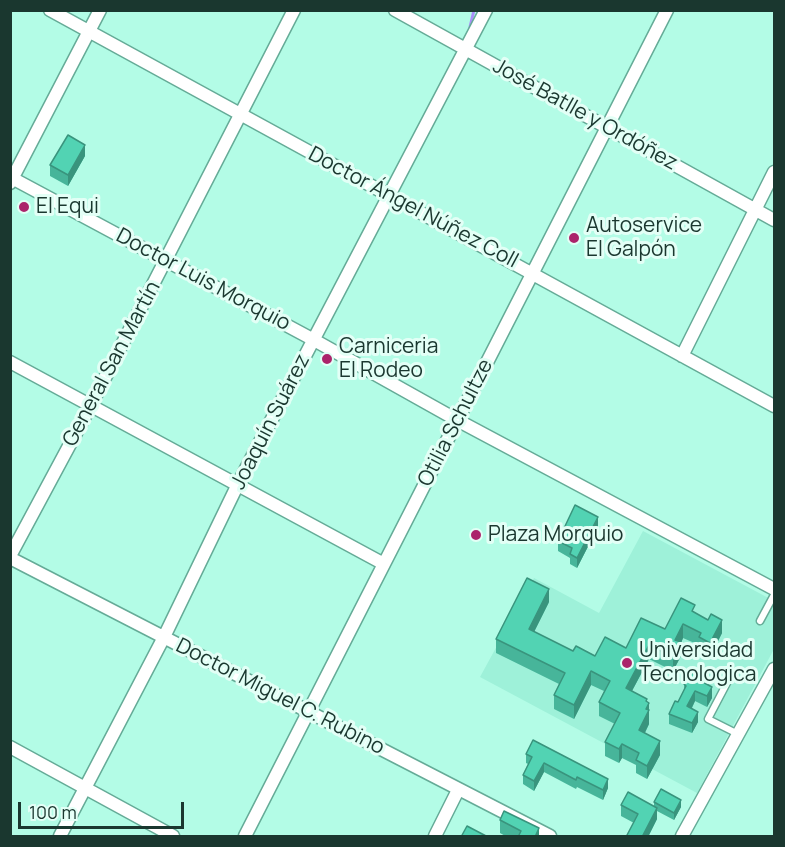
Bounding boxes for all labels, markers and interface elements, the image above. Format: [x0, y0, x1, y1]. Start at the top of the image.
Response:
street label: José Batlle y Ordóñez [488, 54, 682, 176]
street label: Doctor Ángel Núñez Coll [304, 142, 522, 274]
place label: El Equi [36, 194, 99, 220]
marker: El Equi [17, 200, 31, 214]
place label: Autoservice El Galpón [586, 213, 702, 263]
street label: Doctor Luis Morquio [112, 223, 294, 337]
marker: Autoservice El Galpón [567, 231, 581, 245]
street label: General San Martín [58, 277, 166, 451]
place label: Carniceria El Rodeo [339, 334, 438, 384]
street label: Joaquín Suárez [226, 350, 316, 494]
marker: Carniceria El Rodeo [320, 352, 334, 366]
street label: Otilia Schultze [413, 355, 499, 491]
place label: Plaza Morquio [488, 522, 623, 548]
marker: Plaza Morquio [469, 528, 483, 542]
street label: Doctor Miguel C. Rubino [172, 633, 388, 761]
place label: Universidad Tecnologica [639, 638, 756, 688]
marker: Universidad Tecnologica [620, 656, 634, 670]
scale bar [21, 790, 188, 828]
text: 100 m [29, 800, 77, 824]

